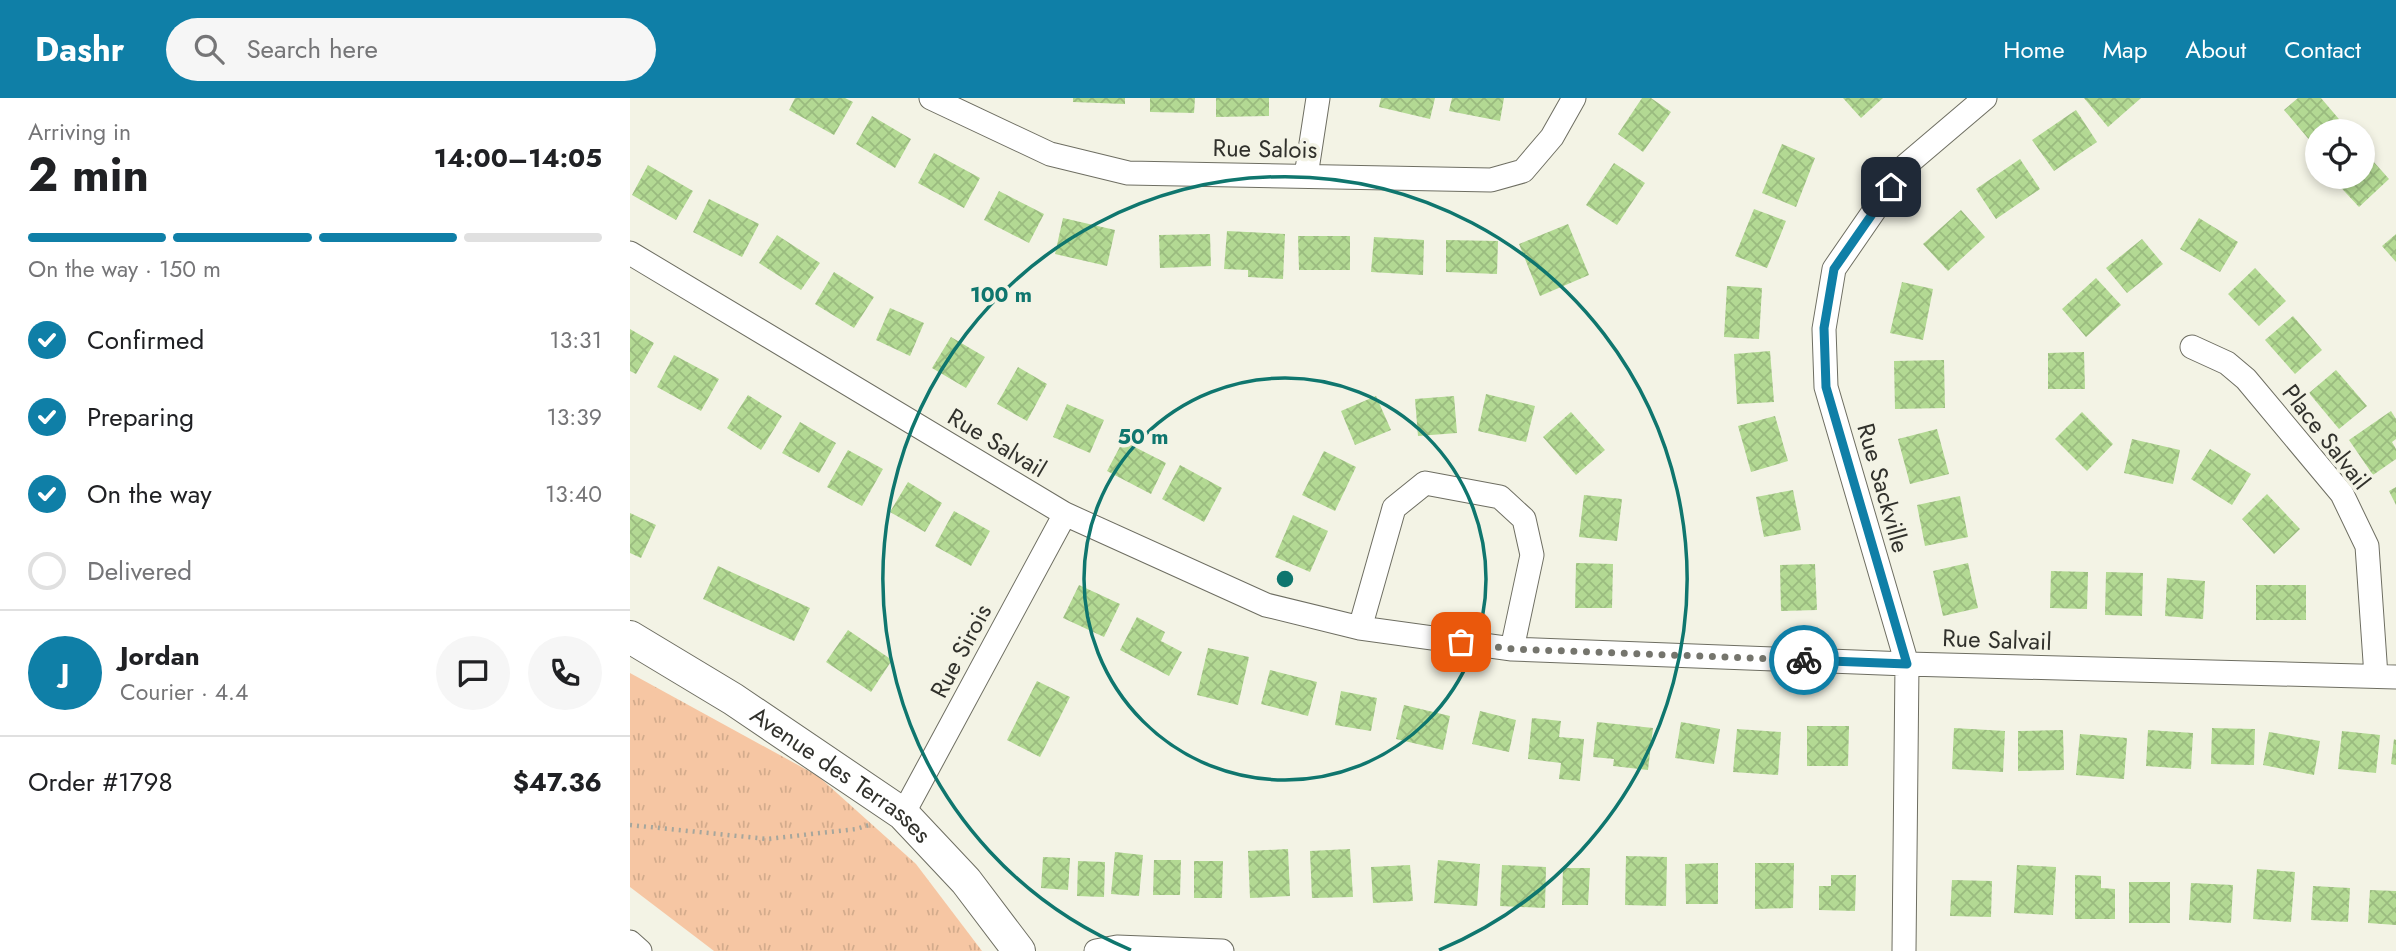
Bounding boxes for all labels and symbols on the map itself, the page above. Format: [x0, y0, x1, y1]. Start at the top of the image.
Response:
street label: Rue Salois [1212, 130, 1318, 167]
pin [1861, 157, 1921, 217]
text: 100 m [970, 280, 1032, 310]
street label: Place Salvail [2274, 377, 2379, 497]
street label: Rue Salvail [941, 399, 1053, 486]
street label: Rue Sackville [1848, 419, 1919, 557]
text: 50 m [1118, 422, 1168, 452]
centre of rings [1273, 567, 1297, 591]
street label: Rue Sirois [921, 598, 1000, 704]
pin [1431, 612, 1491, 672]
street label: Rue Salvail [1942, 620, 2052, 659]
courier [1769, 625, 1839, 695]
street label: Avenue des Terrasses [743, 698, 940, 851]

